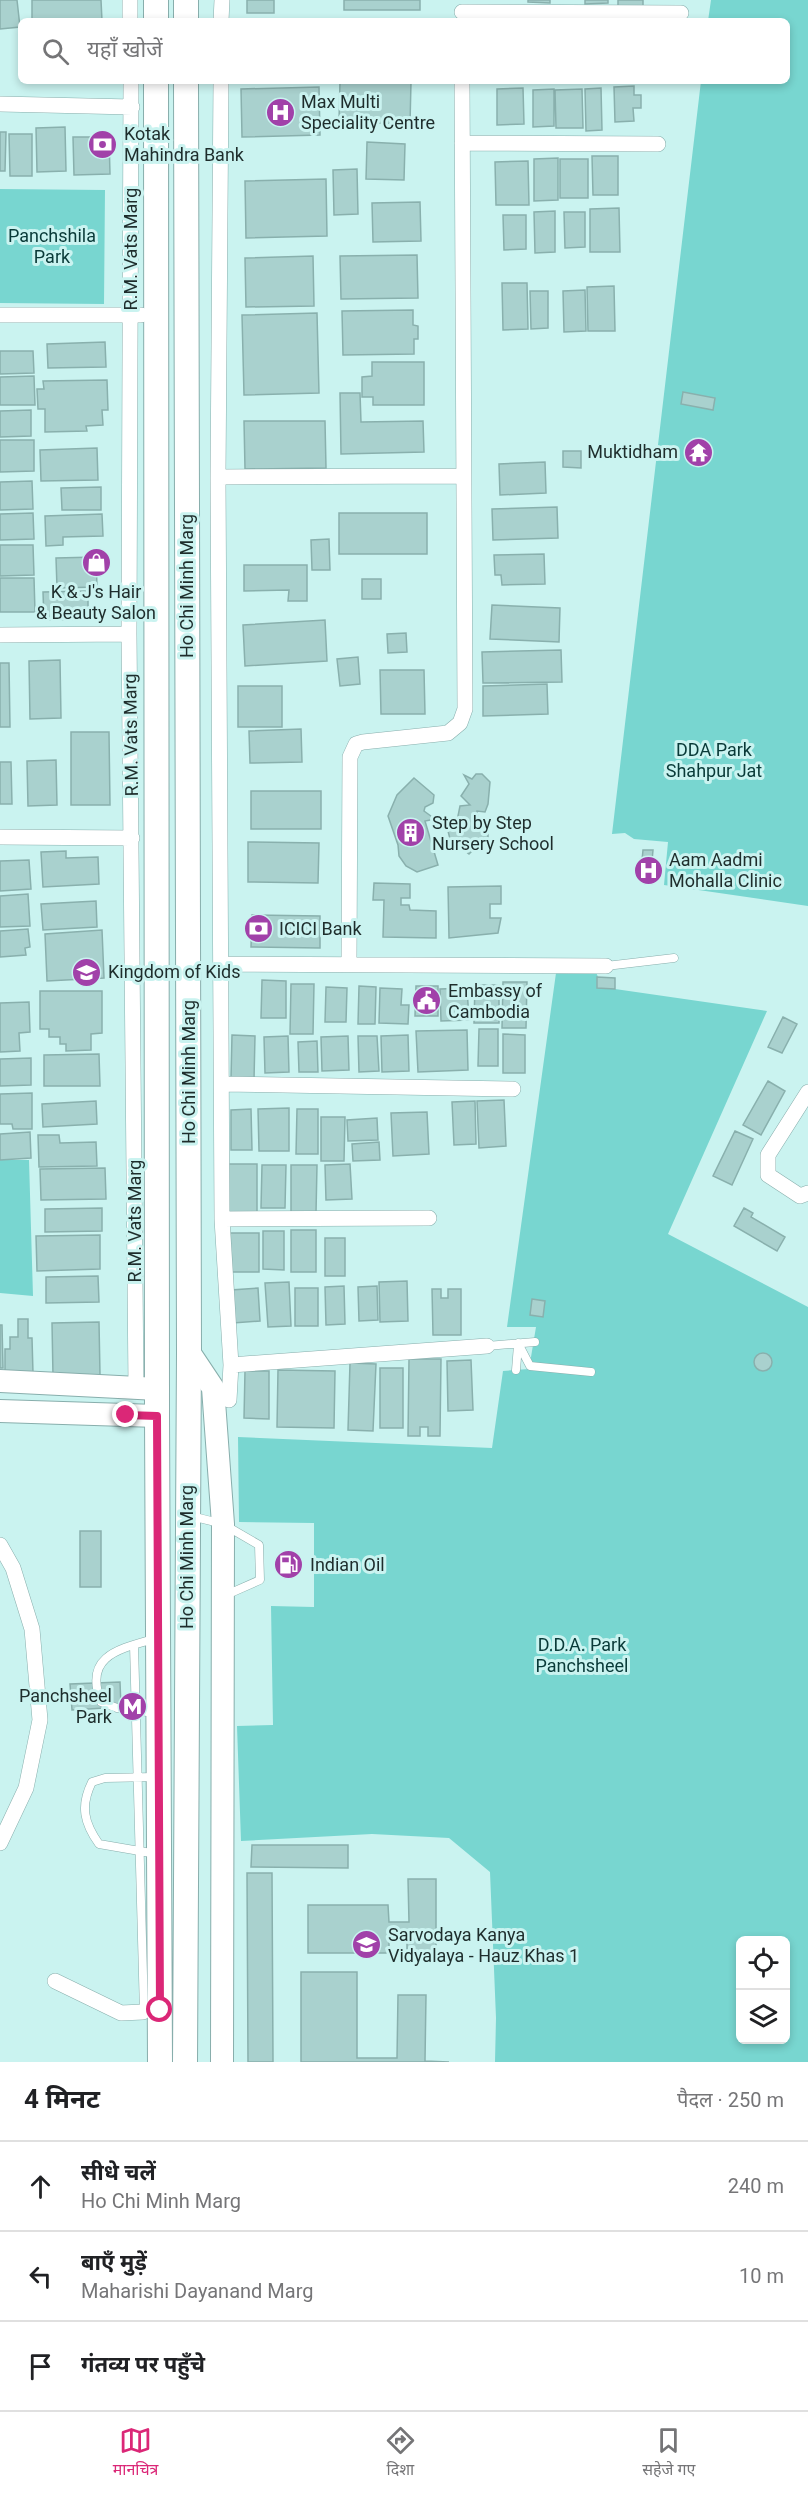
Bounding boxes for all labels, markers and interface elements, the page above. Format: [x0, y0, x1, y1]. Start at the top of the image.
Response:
search box [18, 18, 790, 84]
icon: search [39, 35, 72, 68]
text: यहाँ खोजें [87, 37, 163, 62]
place label: Max Multi Speciality Centre [301, 91, 435, 133]
hospital icon: Max Multi Speciality Centre [264, 96, 296, 128]
place label: Kotak Mahindra Bank [124, 123, 245, 165]
bank icon: Kotak Mahindra Bank [87, 128, 119, 160]
street label: R.M. Vats Marg [120, 188, 141, 310]
park label: Panchshila Park [8, 225, 96, 267]
temple icon: Muktidham [683, 436, 715, 468]
place label: Muktidham [587, 441, 678, 462]
street label: Ho Chi Minh Marg [176, 514, 197, 658]
shop icon: K & J's Hair & Beauty Salon [80, 547, 112, 579]
place label: K & J's Hair & Beauty Salon [36, 581, 156, 623]
street label: R.M. Vats Marg [119, 673, 142, 797]
park label: DDA Park Shahpur Jat [666, 739, 762, 781]
place label: Step by Step Nursery School [432, 812, 554, 854]
building icon: Step by Step Nursery School [395, 817, 427, 849]
place label: Aam Aadmi Mohalla Clinic [669, 849, 782, 891]
hospital icon: Aam Aadmi Mohalla Clinic [632, 854, 664, 886]
bank icon: ICICI Bank [242, 913, 274, 945]
place label: ICICI Bank [279, 918, 363, 939]
school or university icon: Kingdom of Kids [71, 956, 103, 988]
place label: Kingdom of Kids [108, 961, 241, 982]
place label: Embassy of Cambodia [448, 980, 543, 1022]
public building icon: Embassy of Cambodia [411, 985, 443, 1017]
street label: Ho Chi Minh Marg [178, 1000, 199, 1144]
street label: R.M. Vats Marg [124, 1160, 145, 1282]
route end [112, 1401, 138, 1427]
street label: Ho Chi Minh Marg [176, 1485, 197, 1629]
fuel station icon: Indian Oil [273, 1549, 305, 1581]
place label: Indian Oil [310, 1554, 385, 1575]
park label: D.D.A. Park Panchsheel [536, 1634, 629, 1676]
place label: Panchsheel Park [19, 1685, 113, 1727]
metro station icon: Panchsheel Park [117, 1690, 149, 1722]
place label: Sarvodaya Kanya Vidyalaya - Hauz Khas 1 [388, 1924, 579, 1966]
school or university icon: Sarvodaya Kanya Vidyalaya - Hauz Khas 1 [351, 1929, 383, 1961]
map controls [736, 1936, 790, 2044]
button: locate [736, 1936, 790, 1990]
button: layers [736, 1990, 790, 2044]
route start [146, 1996, 172, 2022]
text: 4 मिनट [24, 2084, 100, 2114]
text: पैदल · 250 m [677, 2088, 784, 2112]
text: सीधे चलें [81, 2160, 156, 2185]
icon: ahead [24, 2170, 57, 2203]
text: 240 m [728, 2174, 784, 2198]
text: Ho Chi Minh Marg [81, 2189, 241, 2213]
text: बाएँ मुड़ें [81, 2250, 147, 2275]
icon: left [24, 2260, 57, 2293]
text: 10 m [739, 2264, 784, 2288]
text: Maharishi Dayanand Marg [81, 2279, 313, 2303]
icon: arrive [24, 2350, 57, 2383]
text: गंतव्य पर पहुँचे [81, 2352, 205, 2377]
tab: मानचित्र [113, 2424, 158, 2482]
tab: दिशा [384, 2424, 417, 2482]
tab: सहेजे गए [642, 2424, 695, 2482]

